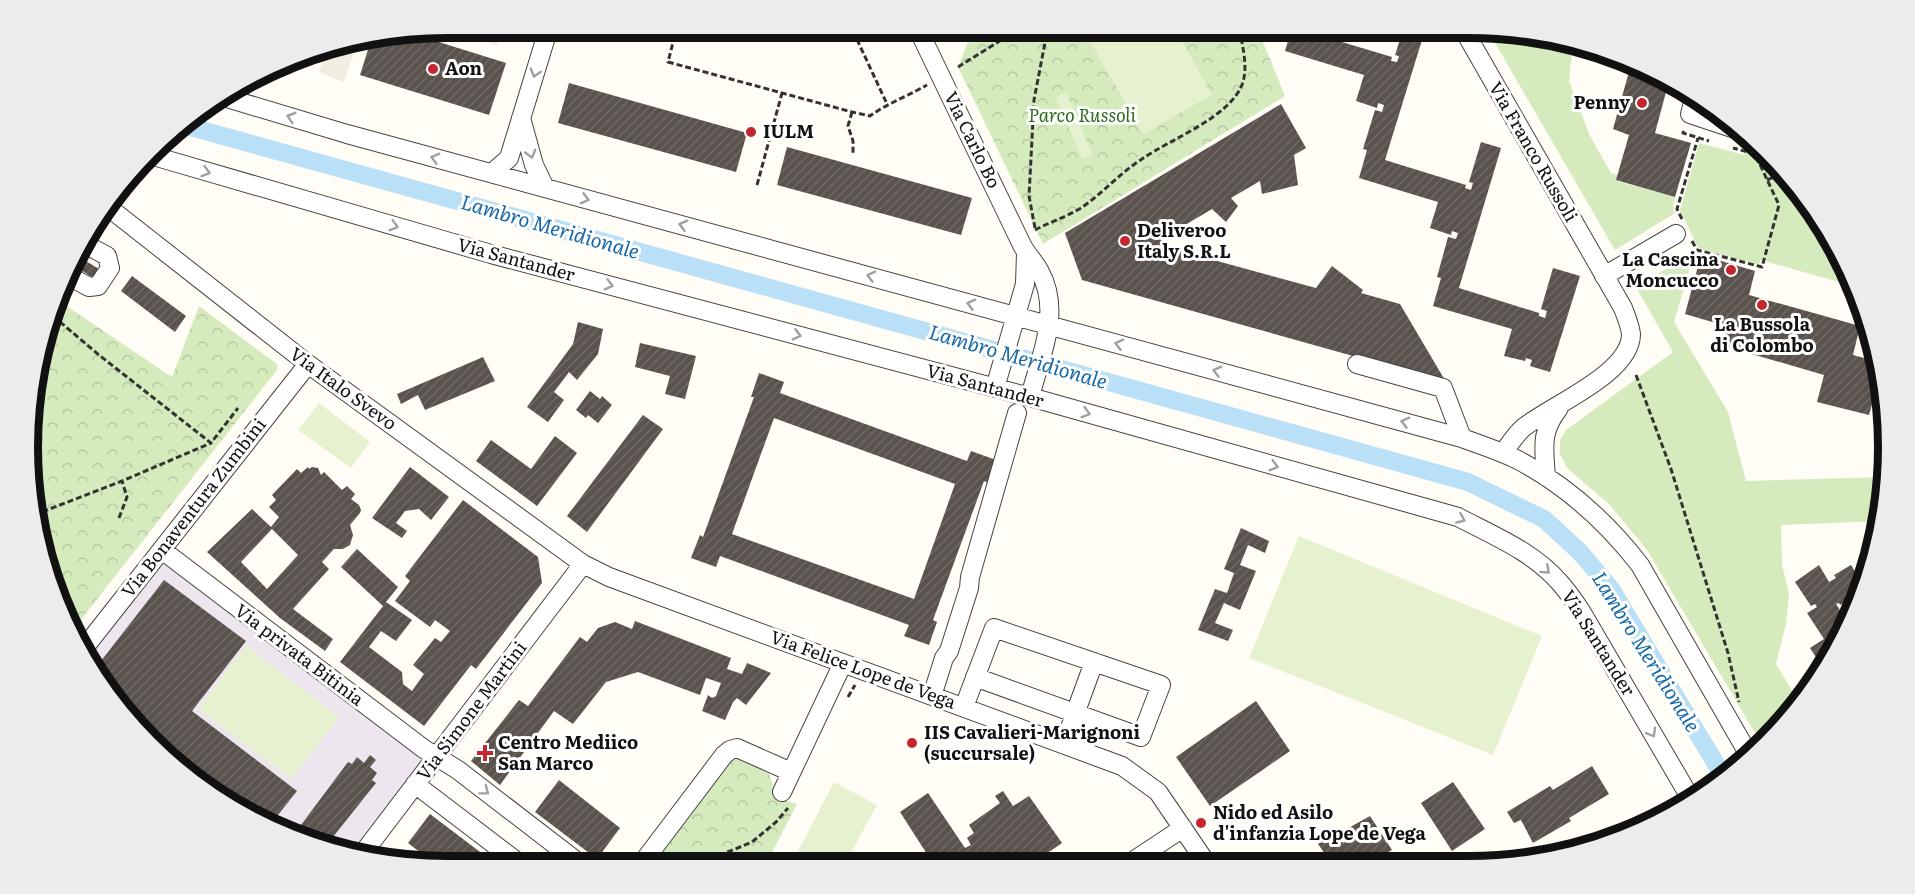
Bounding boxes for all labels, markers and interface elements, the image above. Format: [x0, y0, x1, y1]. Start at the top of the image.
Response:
place label: Aon [445, 54, 483, 81]
marker: Aon [426, 62, 440, 76]
one-way arrow [530, 67, 542, 78]
street label: Via Franco Russoli [1483, 76, 1586, 226]
street label: Via Carlo Bo [938, 86, 1008, 192]
place label: Penny [1573, 88, 1630, 115]
marker: Penny [1635, 96, 1649, 110]
park label: Parco Russoli [1028, 101, 1136, 128]
one-way arrow [286, 112, 297, 124]
place label: IULM [763, 117, 814, 144]
marker: IULM [744, 125, 758, 139]
one-way arrow [524, 148, 536, 159]
one-way arrow [431, 152, 441, 165]
one-way arrow [201, 165, 211, 177]
water label: Lambro Meridionale [458, 185, 643, 265]
one-way arrow [580, 191, 590, 204]
place label: Deliveroo Italy S.R.L [1137, 216, 1231, 264]
one-way arrow [388, 219, 399, 231]
one-way arrow [678, 220, 688, 232]
street label: Via Santander [455, 230, 579, 287]
marker: Deliveroo Italy S.R.L [1118, 234, 1132, 248]
place label: La Cascina Moncucco [1622, 245, 1720, 293]
marker: La Cascina Moncucco [1724, 263, 1738, 277]
one-way arrow [866, 271, 876, 284]
one-way arrow [603, 278, 614, 290]
one-way arrow [966, 298, 976, 311]
marker: La Bussola di Colombo [1755, 298, 1769, 312]
place label: La Bussola di Colombo [1710, 310, 1814, 358]
water label: Lambro Meridionale [926, 315, 1111, 395]
one-way arrow [792, 328, 802, 341]
one-way arrow [1114, 339, 1125, 351]
street label: Via Italo Svevo [285, 340, 403, 436]
street label: Via Santander [924, 356, 1048, 413]
one-way arrow [1212, 366, 1223, 378]
one-way arrow [1081, 406, 1091, 419]
street label: Via Bonaventura Zumbini [114, 412, 272, 603]
one-way arrow [1400, 417, 1411, 429]
one-way arrow [1268, 459, 1279, 471]
one-way arrow [1455, 512, 1466, 524]
one-way arrow [1539, 563, 1550, 574]
water label: Lambro Meridionale [1586, 565, 1709, 737]
street label: Via Santander [1556, 584, 1643, 701]
street label: Via privata Bitinia [230, 596, 370, 712]
street label: Via Felice Lope de Vega [767, 622, 960, 715]
street label: Via Simone Martini [409, 635, 532, 785]
place label: IIS Cavalieri-Marignoni (succursale) [924, 718, 1141, 766]
one-way arrow [1645, 727, 1656, 737]
place label: Centro Mediico San Marco [498, 728, 638, 776]
marker: IIS Cavalieri-Marignoni (succursale) [905, 736, 919, 750]
marker: Centro Mediico San Marco [476, 744, 494, 762]
one-way arrow [478, 783, 489, 794]
place label: Nido ed Asilo d'infanzia Lope de Vega [1213, 798, 1427, 846]
marker: Nido ed Asilo d'infanzia Lope de Vega [1194, 816, 1208, 830]

